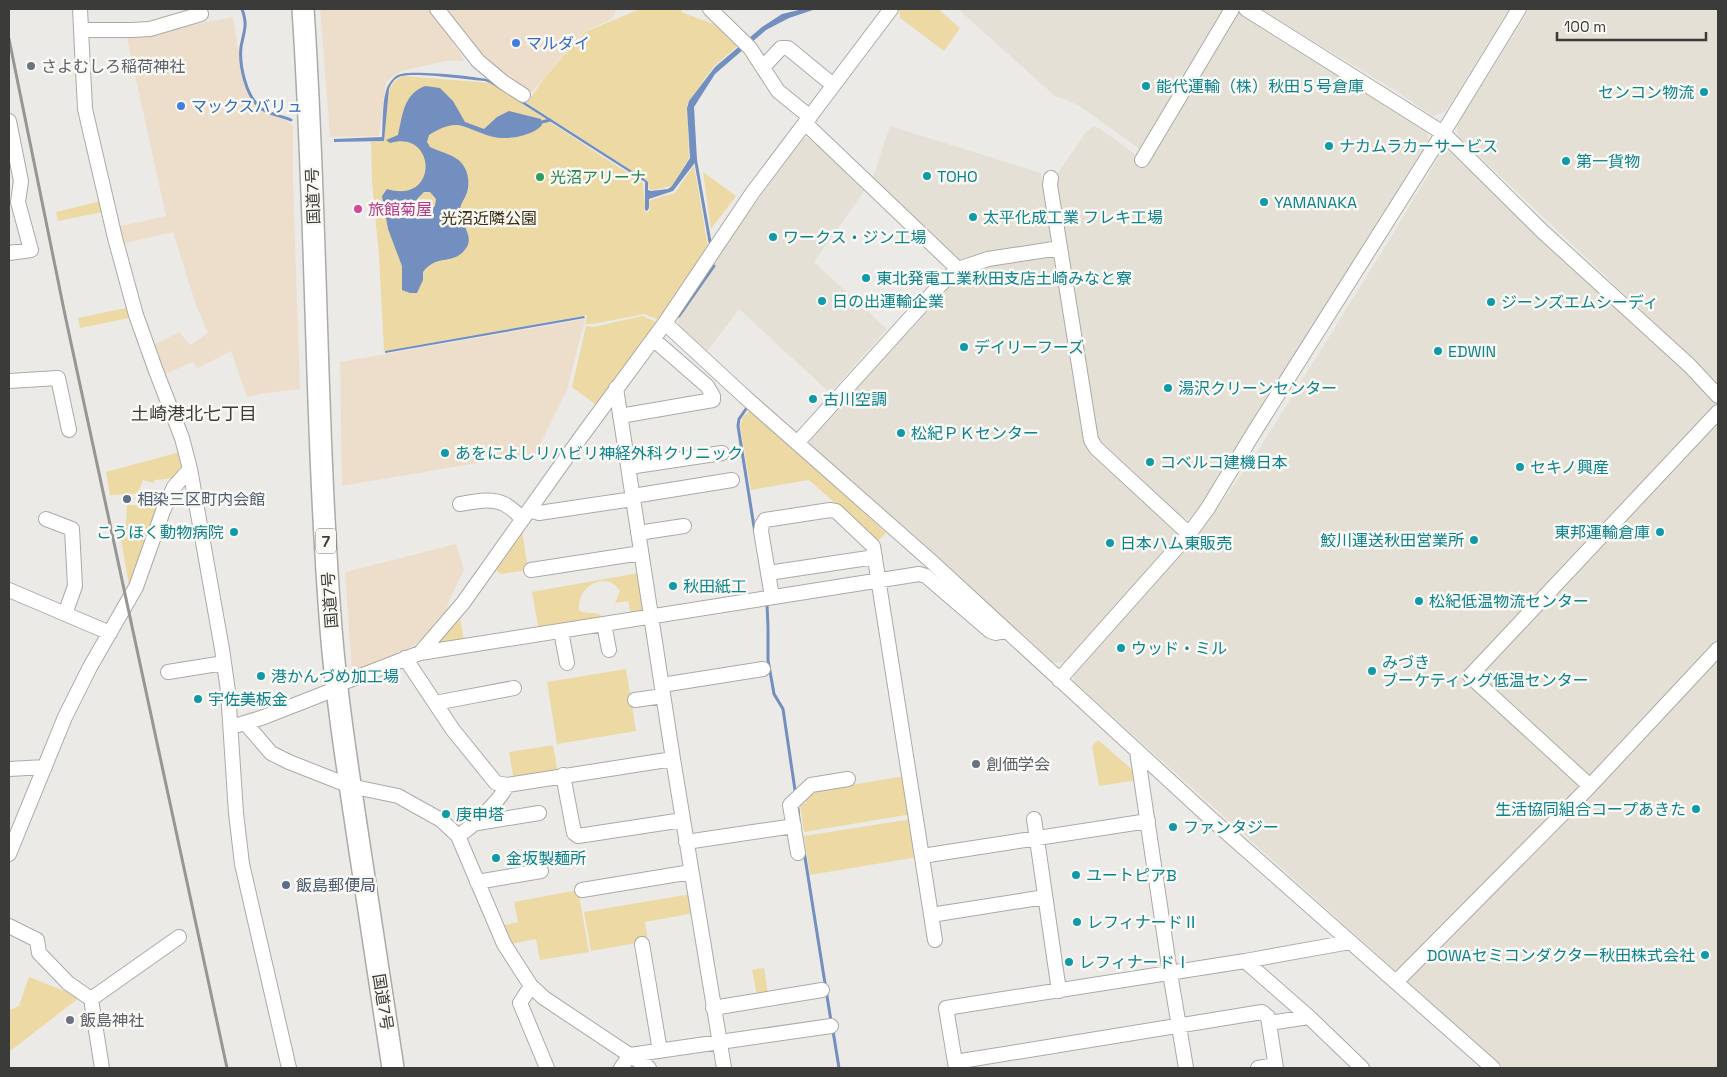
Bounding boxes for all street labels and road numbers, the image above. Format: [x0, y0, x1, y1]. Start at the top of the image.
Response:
street label: 国道7号 [302, 167, 324, 225]
road number: 7 [316, 528, 336, 554]
street label: 国道7号 [318, 571, 342, 629]
street label: 国道7号 [368, 972, 398, 1032]

